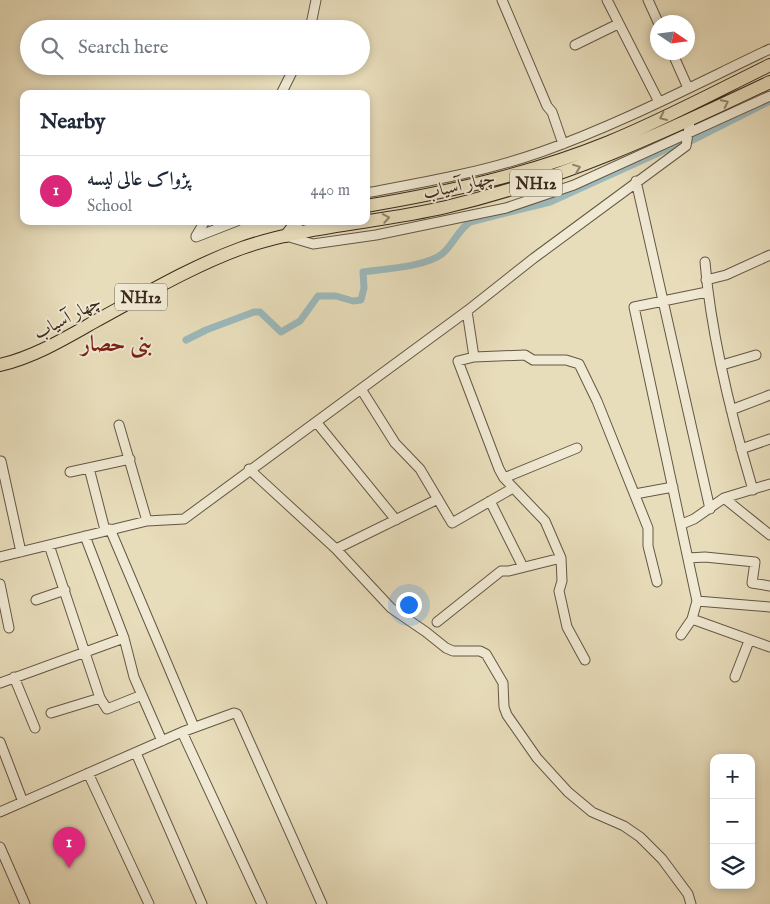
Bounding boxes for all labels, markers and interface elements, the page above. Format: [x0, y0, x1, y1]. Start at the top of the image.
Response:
north arrow [650, 15, 695, 60]
search box [20, 20, 370, 75]
icon: search [38, 34, 66, 62]
text: Search here [78, 36, 169, 60]
one-way arrow [720, 100, 729, 110]
text: Nearby [40, 109, 105, 136]
one-way arrow [659, 111, 668, 121]
one-way arrow [572, 164, 580, 174]
street label: چهار آسیاب [421, 167, 498, 206]
text: پژواک عالی لیسه [87, 168, 190, 192]
road number: NH12 [510, 170, 562, 197]
text: 1 [53, 181, 59, 201]
text: 440 m [311, 181, 350, 201]
text: School [87, 197, 132, 217]
one-way arrow [381, 214, 390, 224]
road number: NH12 [115, 284, 167, 310]
street label: چهار آسیاب [30, 291, 105, 346]
district label: بنی حصار [78, 331, 153, 359]
your location [396, 592, 422, 618]
map controls [710, 754, 755, 889]
button: + [710, 754, 755, 799]
button: − [710, 799, 755, 844]
pin: 1 [53, 827, 85, 868]
button: layers [710, 844, 755, 889]

